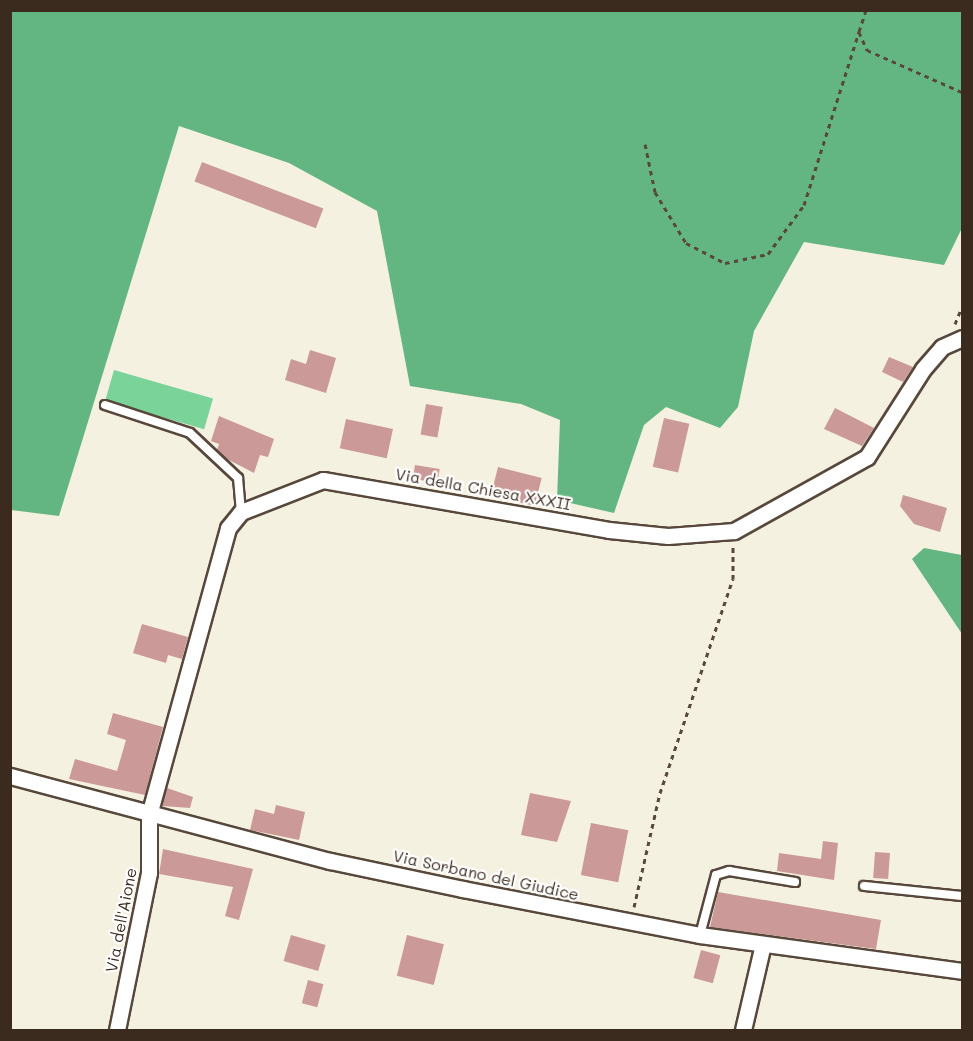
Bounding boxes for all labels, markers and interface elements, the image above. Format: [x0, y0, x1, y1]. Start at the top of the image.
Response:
street label: Via della Chiesa XXXII [394, 464, 572, 514]
street label: Via Sorbano del Giudice [391, 846, 581, 904]
street label: Via dell'Aione [101, 866, 141, 974]

